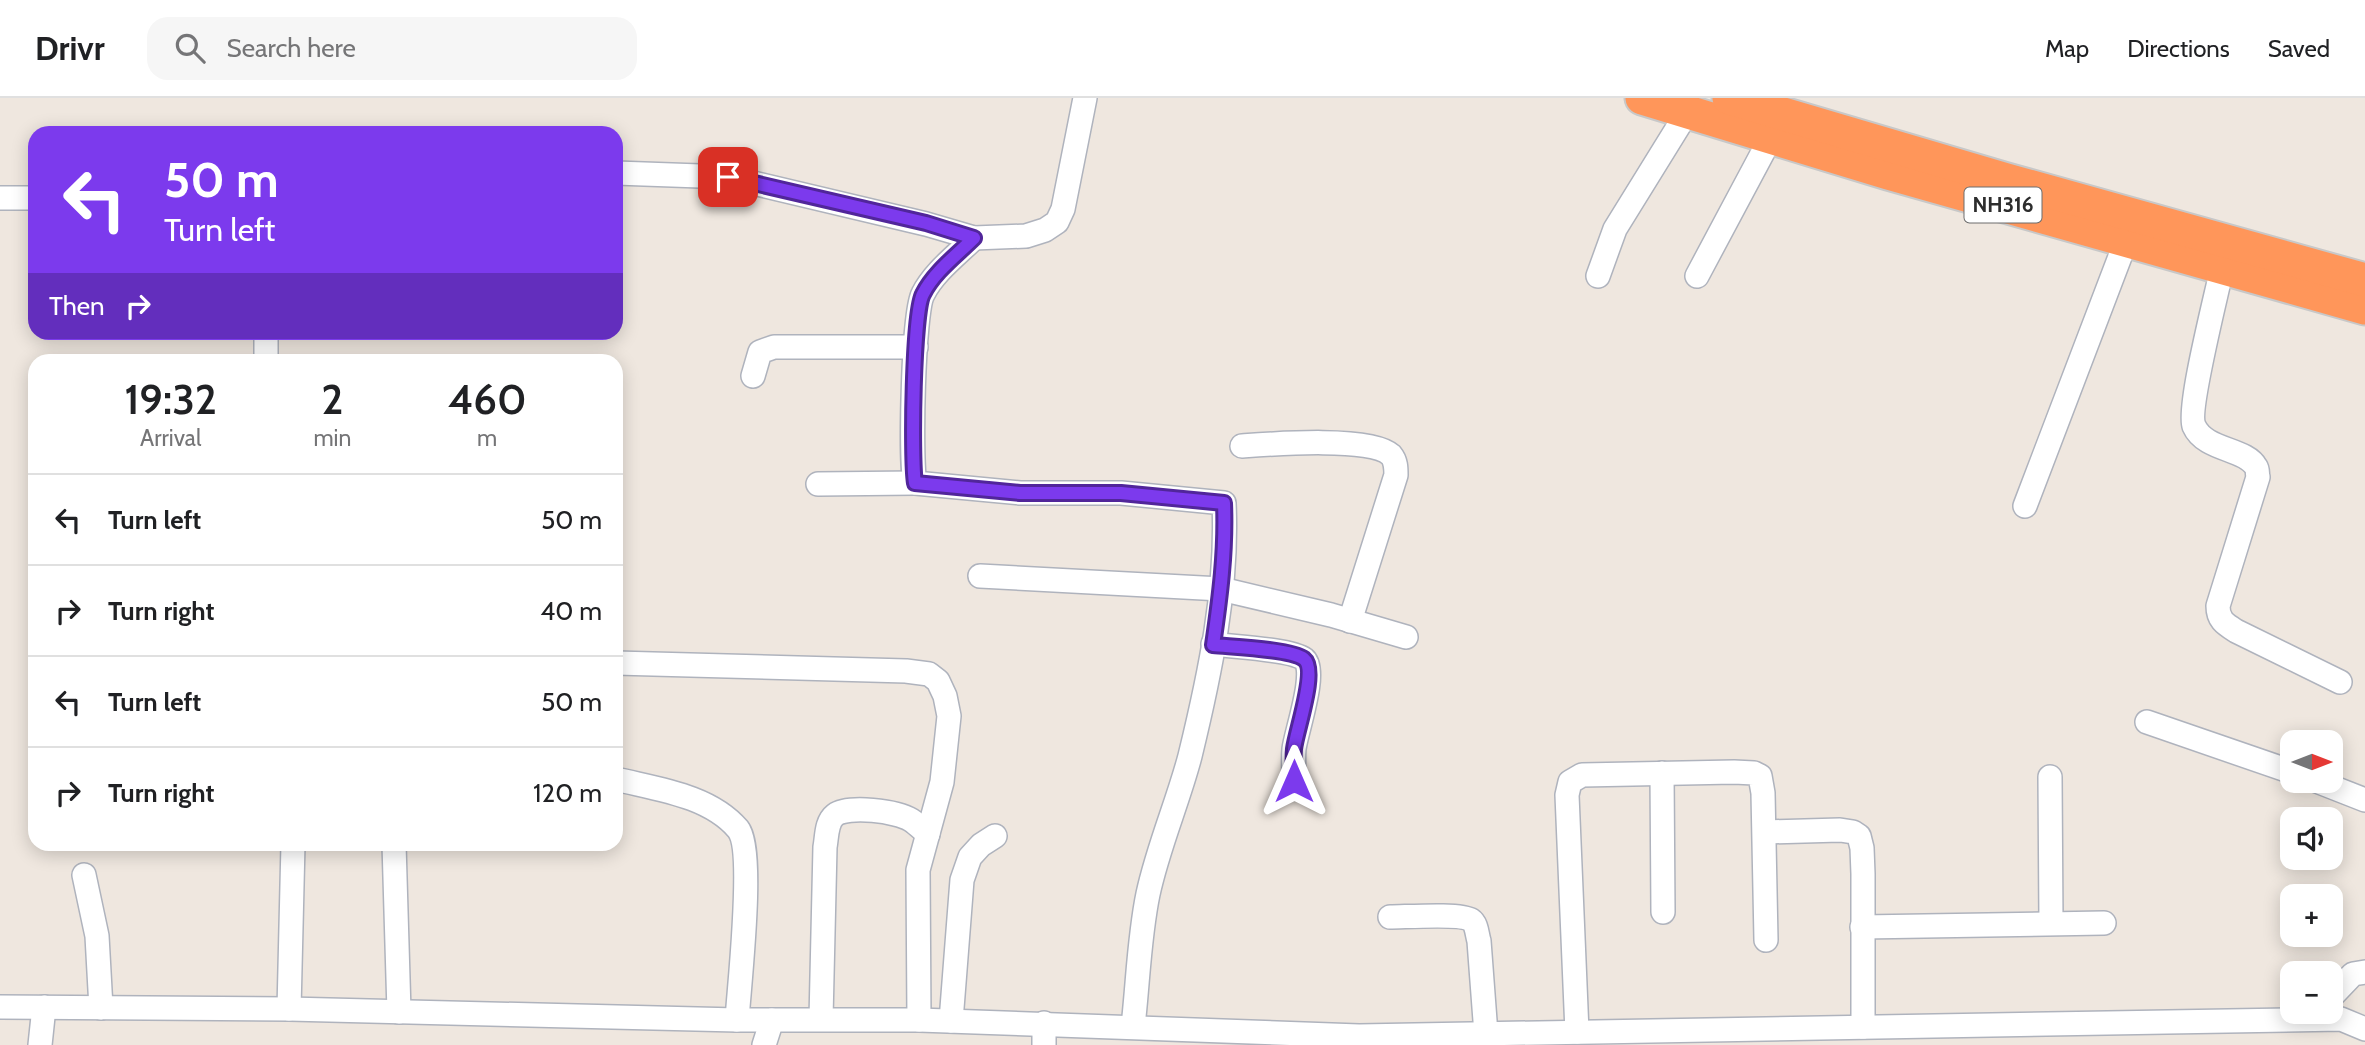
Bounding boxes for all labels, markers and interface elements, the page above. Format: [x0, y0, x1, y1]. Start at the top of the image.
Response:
search box [147, 17, 637, 80]
text: Drivr [35, 28, 105, 68]
icon: search [171, 29, 209, 67]
text: Search here [227, 32, 356, 64]
text: Map [2045, 34, 2089, 63]
text: Directions [2127, 34, 2230, 63]
text: Saved [2268, 34, 2330, 63]
pin [698, 147, 758, 207]
text: 50 m [164, 150, 279, 209]
icon: left [49, 154, 140, 245]
icon: arrive [709, 158, 747, 196]
road number: NH316 [1965, 188, 2042, 222]
text: Turn left [164, 210, 275, 249]
icon: right [119, 287, 157, 325]
text: Then [49, 290, 105, 322]
text: 19:32 [124, 373, 217, 425]
text: 2 [321, 373, 343, 425]
text: 460 [448, 373, 526, 425]
text: Arrival [140, 424, 201, 452]
text: min [313, 424, 351, 452]
text: m [477, 424, 497, 452]
icon: left [49, 501, 87, 539]
text: Turn left [108, 504, 201, 536]
text: 50 m [541, 504, 602, 536]
icon: right [49, 592, 87, 630]
text: Turn right [108, 595, 214, 627]
text: 40 m [540, 595, 602, 627]
icon: left [49, 683, 87, 721]
text: Turn left [108, 686, 201, 718]
text: 50 m [541, 686, 602, 718]
north arrow [2280, 730, 2343, 793]
map controls [2280, 730, 2343, 1024]
position arrow [1257, 744, 1331, 818]
icon: right [49, 774, 87, 812]
text: Turn right [108, 777, 214, 809]
text: 120 m [533, 777, 602, 809]
button: sound [2280, 807, 2343, 870]
button: + [2280, 884, 2343, 947]
button: − [2280, 961, 2343, 1024]

